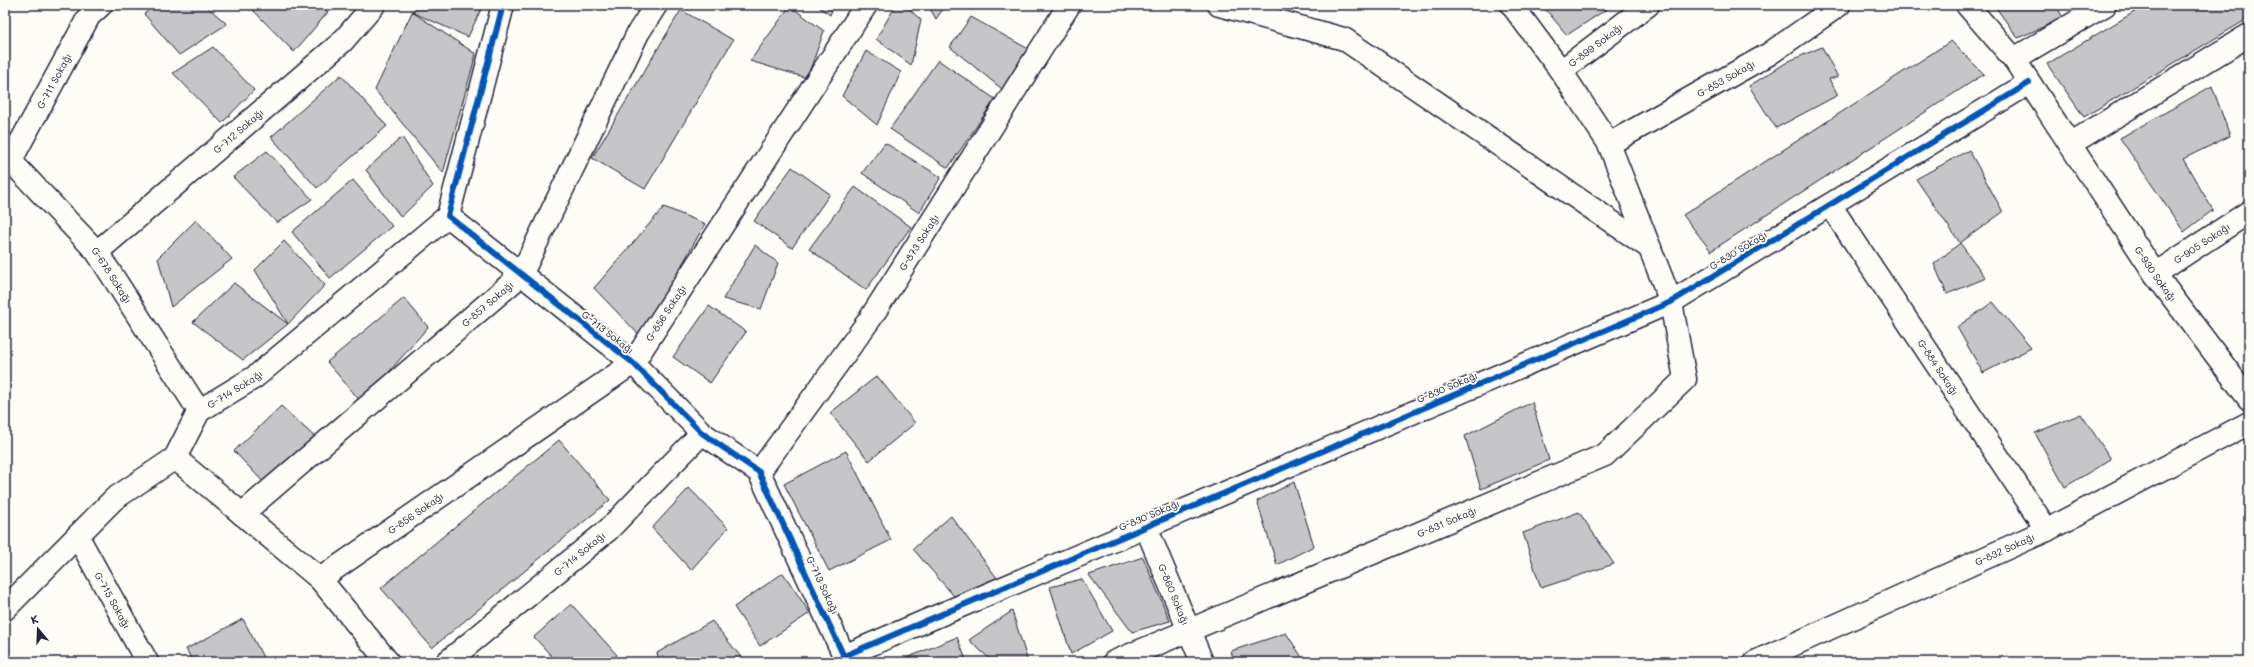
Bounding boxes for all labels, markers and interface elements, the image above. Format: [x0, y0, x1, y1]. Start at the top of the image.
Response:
street label: G-899 Sokağı [1565, 20, 1625, 70]
street label: G-711 Sokağı [33, 51, 75, 111]
street label: G-853 Sokağı [1694, 56, 1757, 100]
street label: G-712 Sokağı [210, 105, 267, 157]
street label: G-873 Sokağı [896, 211, 942, 273]
street label: G-905 Sokağı [2171, 219, 2233, 267]
street label: G-830 Sokağı [1707, 227, 1769, 273]
street label: G-930 Sokağı [2132, 243, 2180, 304]
street label: G-678 Sokağı [88, 244, 135, 306]
street label: G-857 Sokağı [458, 278, 516, 330]
street label: G-856 Sokağı [642, 282, 689, 344]
street label: G-713 Sokağı [579, 307, 637, 357]
street label: G-884 Sokağı [1914, 336, 1962, 398]
street label: G-714 Sokağı [204, 367, 265, 412]
street label: G-830 Sokağı [1414, 368, 1480, 406]
street label: G-856 Sokağı [385, 489, 446, 537]
street label: G-830 Sokağı [1116, 496, 1182, 534]
street label: G-831 Sokağı [1415, 503, 1479, 541]
street label: G-714 Sokağı [550, 528, 608, 579]
street label: G-832 Sokağı [1972, 529, 2037, 569]
street label: G-713 Sokağı [803, 554, 843, 616]
street label: G-860 Sokağı [1155, 562, 1193, 627]
street label: G-715 Sokağı [91, 569, 134, 631]
north arrow [18, 609, 58, 649]
text: K [29, 611, 40, 627]

